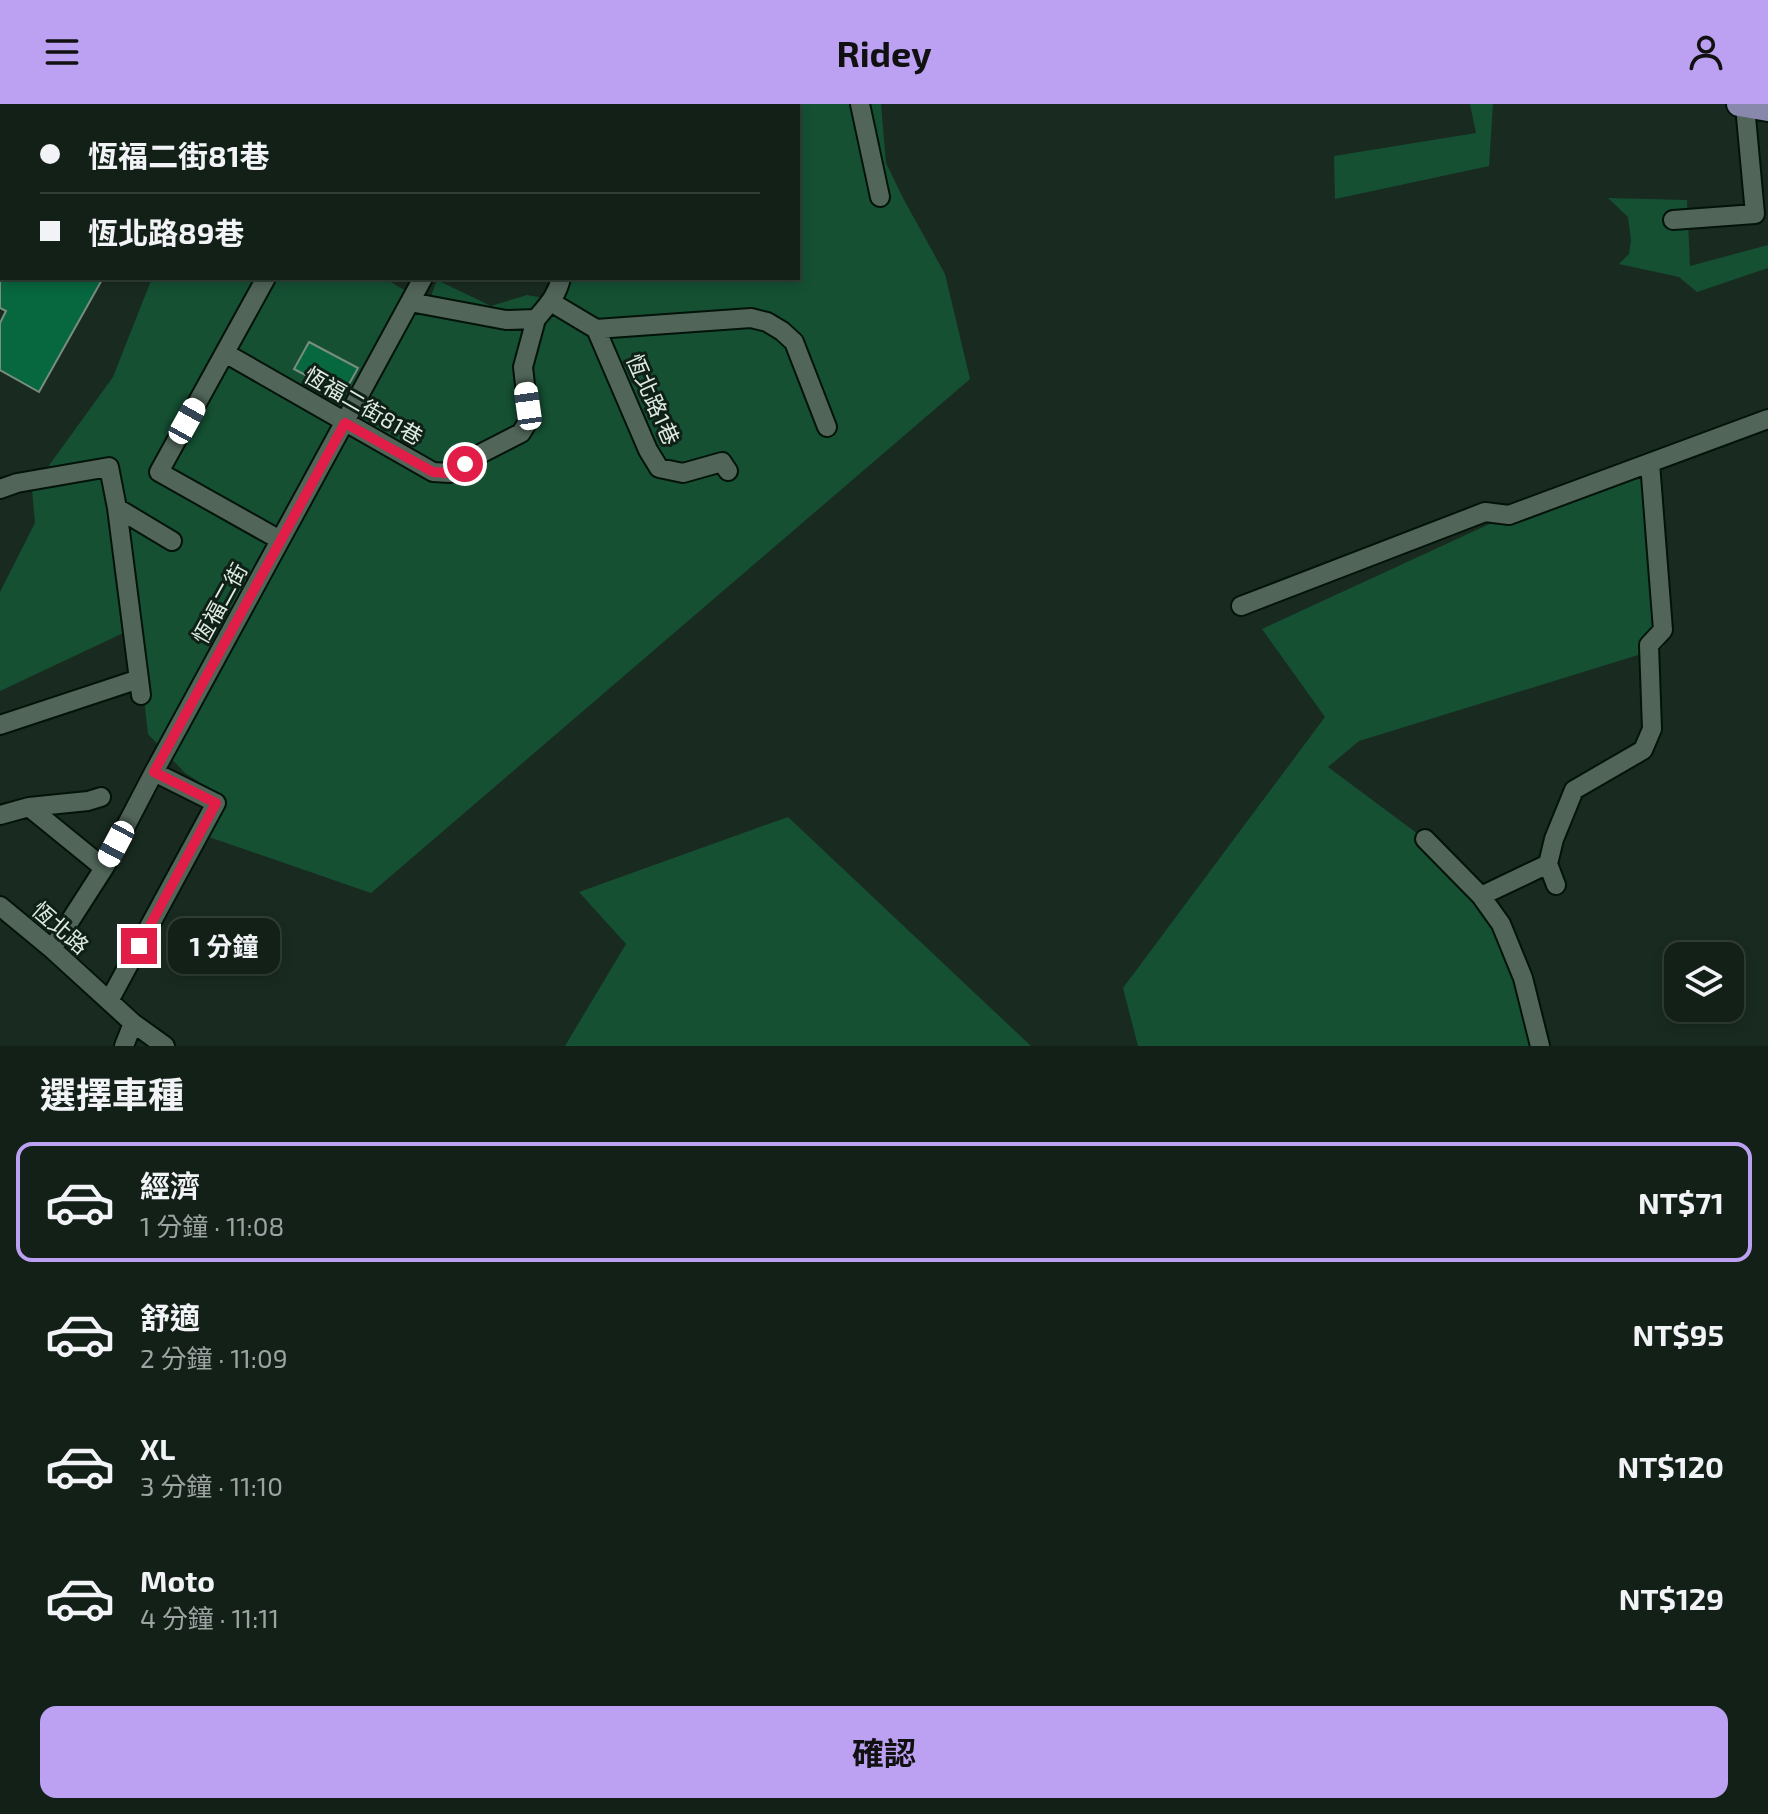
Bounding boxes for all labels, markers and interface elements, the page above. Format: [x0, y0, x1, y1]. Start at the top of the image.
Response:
icon: menu [40, 30, 84, 74]
icon: person [1684, 30, 1728, 74]
text: Ridey [836, 31, 932, 74]
text: 恆福二街81巷 [88, 137, 270, 173]
text: 恆北路89巷 [88, 214, 244, 250]
street label: 恆北路1巷 [622, 350, 686, 448]
street label: 恆福二街81巷 [300, 361, 428, 449]
car [513, 381, 543, 431]
car [165, 394, 209, 448]
route start [447, 446, 483, 482]
street label: 恆福二街 [186, 558, 252, 648]
car [94, 817, 138, 871]
street label: 恆北路 [28, 896, 94, 958]
callout: 1 分鐘 [167, 918, 279, 974]
route end [121, 928, 157, 964]
text: 1 分鐘 [190, 930, 258, 961]
map controls [1664, 942, 1744, 1022]
button: layers [1664, 942, 1744, 1022]
text: 選擇車種 [40, 1072, 184, 1115]
icon: car [44, 1166, 116, 1238]
text: 經濟 [140, 1167, 200, 1203]
text: NT$71 [1638, 1184, 1724, 1220]
text: 1 分鐘 · 11:08 [140, 1210, 284, 1241]
icon: car [44, 1298, 116, 1370]
text: 舒適 [140, 1299, 200, 1335]
text: NT$95 [1633, 1316, 1724, 1352]
text: 2 分鐘 · 11:09 [140, 1342, 288, 1373]
icon: car [44, 1430, 116, 1502]
text: XL [140, 1430, 175, 1466]
text: NT$120 [1618, 1448, 1724, 1484]
text: 3 分鐘 · 11:10 [140, 1470, 283, 1501]
icon: car [44, 1562, 116, 1634]
text: Moto [140, 1562, 215, 1598]
text: NT$129 [1619, 1580, 1724, 1616]
text: 4 分鐘 · 11:11 [140, 1602, 279, 1633]
button: 確認 [40, 1706, 1728, 1798]

